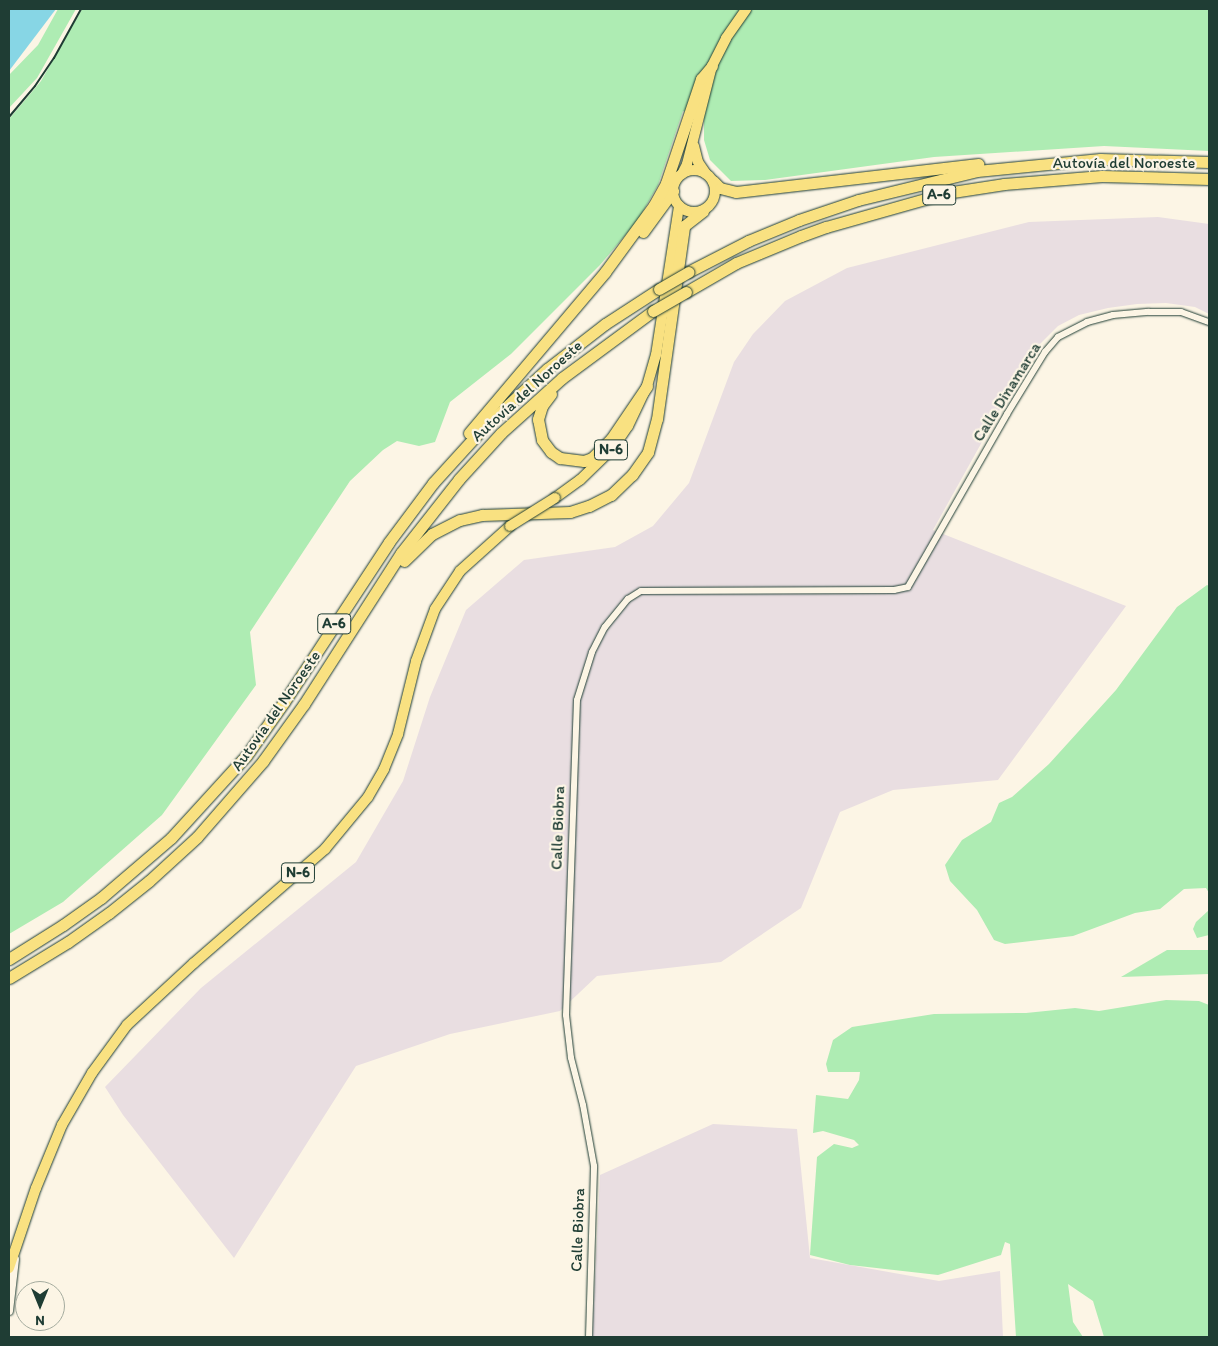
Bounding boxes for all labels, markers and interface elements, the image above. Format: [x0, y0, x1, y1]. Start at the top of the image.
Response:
street label: Autovía del Noroeste [1053, 153, 1195, 173]
road number: A-6 [922, 182, 956, 208]
street label: Autovía del Noroeste [467, 336, 587, 446]
street label: Calle Dinamarca [969, 339, 1045, 445]
road number: N-6 [594, 438, 628, 462]
road number: A-6 [316, 612, 352, 636]
street label: Autovía del Noroeste [227, 647, 325, 775]
street label: Calle Biobra [547, 786, 569, 870]
road number: N-6 [280, 860, 316, 886]
street label: Calle Biobra [567, 1188, 589, 1272]
north arrow [15, 1281, 65, 1331]
text: N [35, 1312, 45, 1329]

